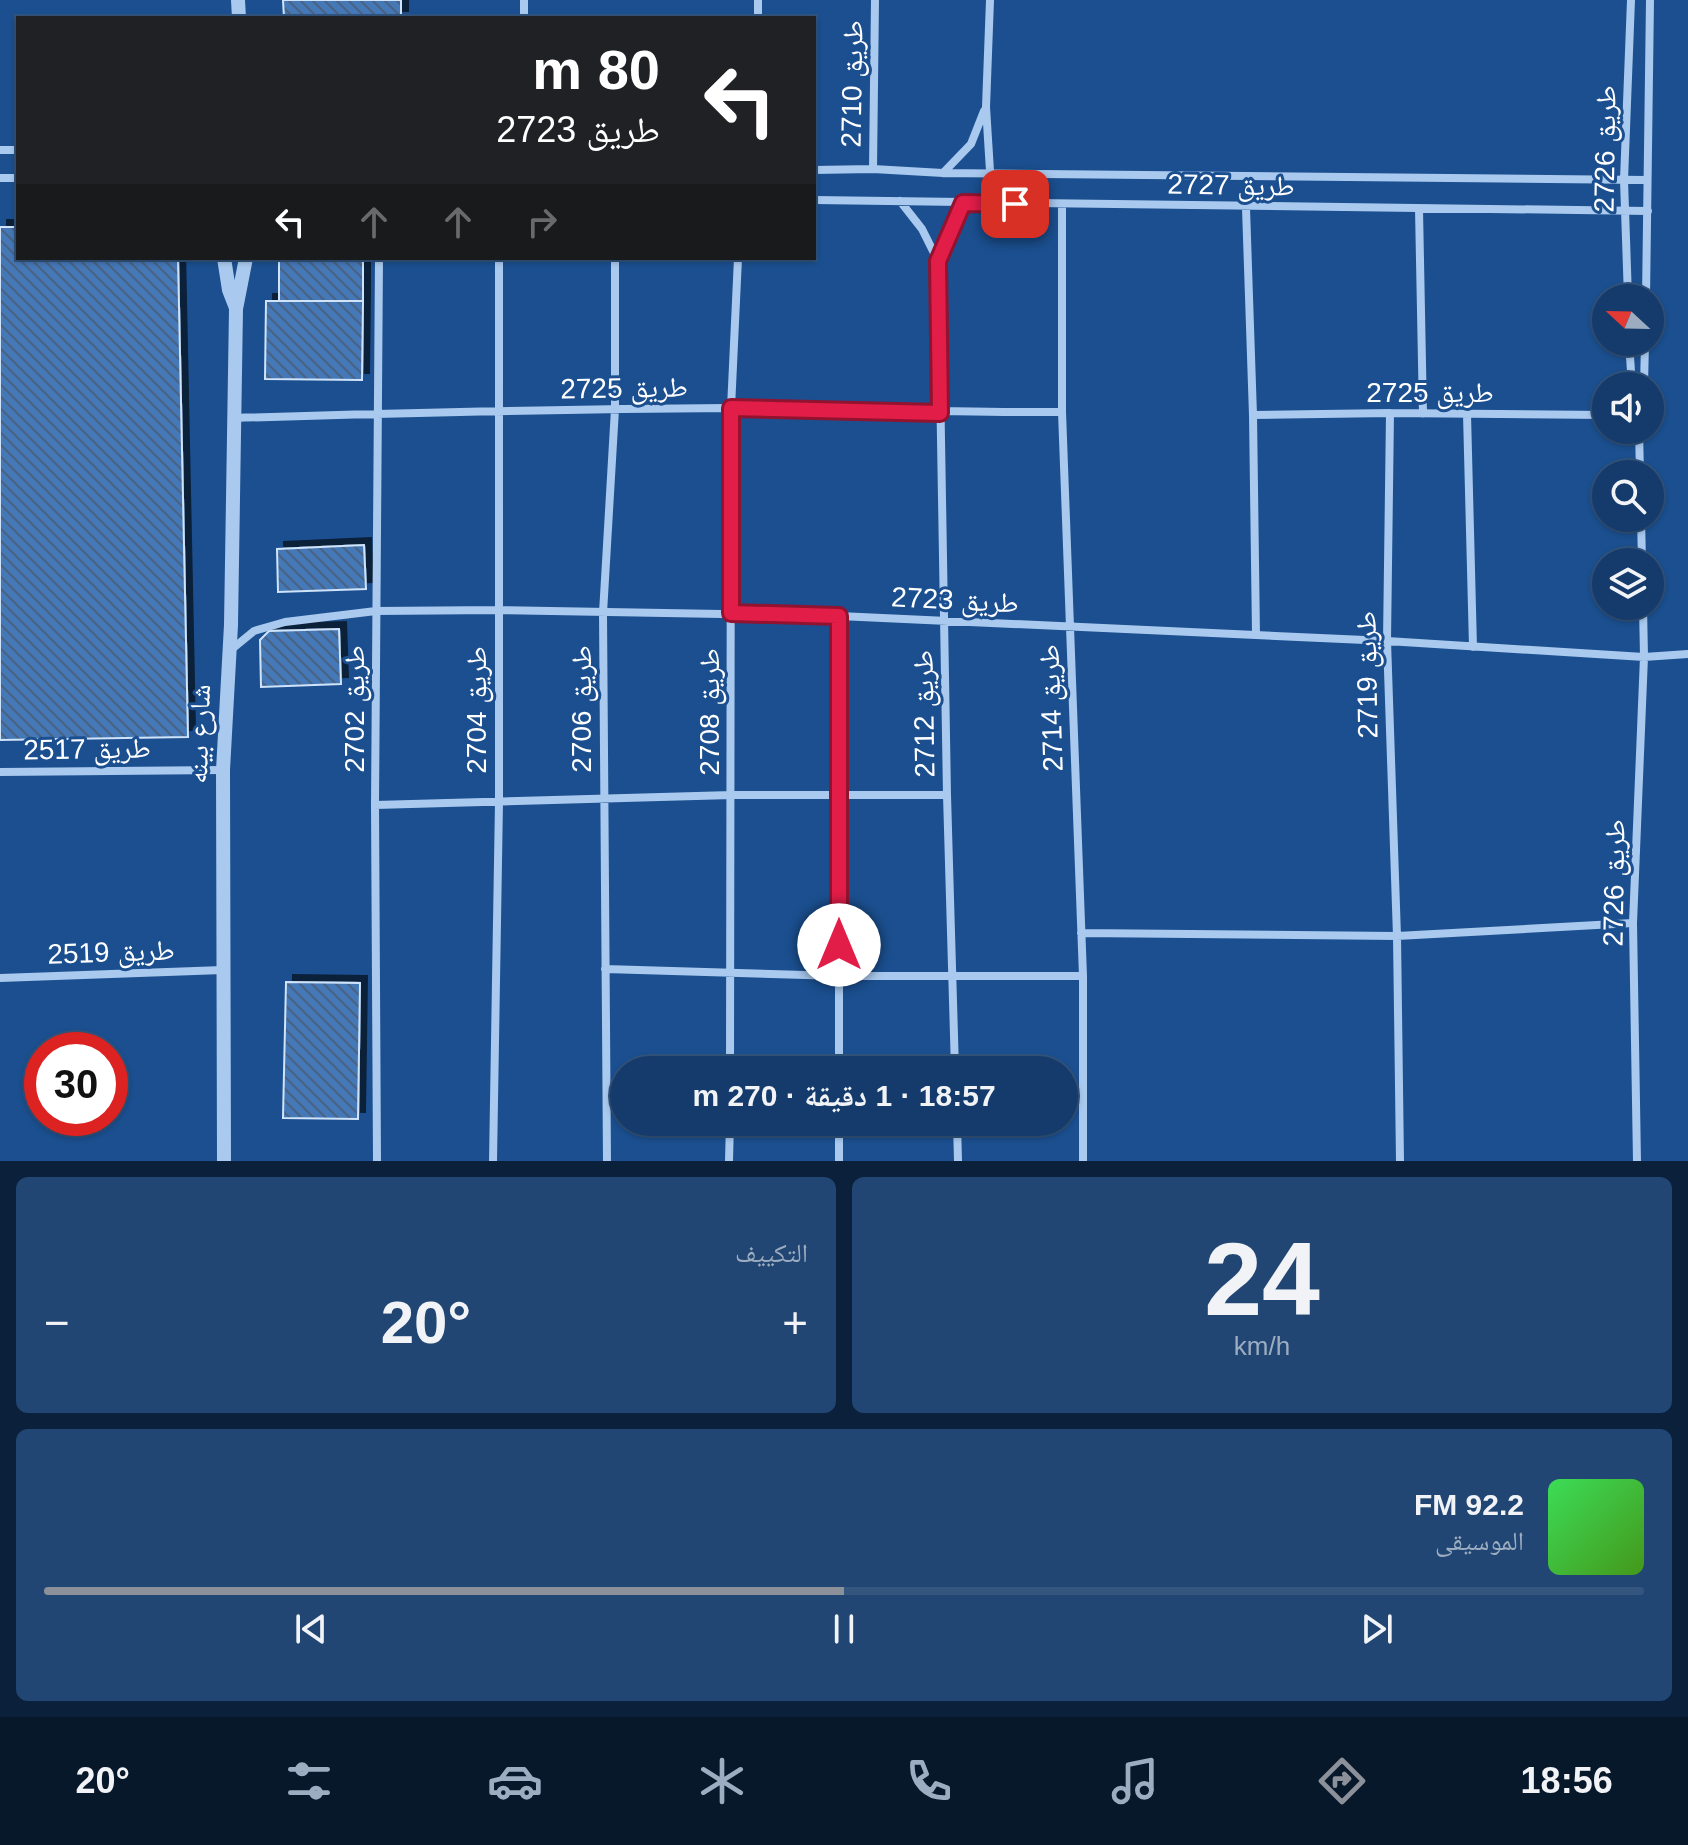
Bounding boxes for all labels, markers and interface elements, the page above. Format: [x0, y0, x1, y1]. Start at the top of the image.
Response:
street label: طريق 2710 [835, 20, 871, 148]
text: 80 m [532, 38, 660, 101]
icon: left [688, 48, 792, 152]
street label: طريق 2726 [1588, 85, 1624, 213]
text: طريق 2723 [496, 109, 660, 150]
street label: طريق 2727 [1167, 168, 1295, 204]
pin [981, 170, 1049, 238]
icon: arrive [993, 182, 1037, 226]
icon: left [268, 200, 312, 244]
icon: ahead [352, 200, 396, 244]
icon: ahead [436, 200, 480, 244]
icon: right [520, 200, 564, 244]
north arrow [1592, 284, 1664, 356]
map controls [1592, 284, 1664, 620]
street label: طريق 2725 [560, 371, 688, 407]
button: sound [1592, 372, 1664, 444]
street label: طريق 2725 [1366, 377, 1494, 410]
button: search [1592, 460, 1664, 532]
button: layers [1592, 548, 1664, 620]
street label: طريق 2723 [890, 581, 1019, 621]
street label: طريق 2719 [1350, 611, 1386, 739]
street label: طريق 2714 [1033, 644, 1071, 772]
street label: طريق 2702 [339, 645, 372, 773]
street label: طريق 2706 [566, 645, 599, 773]
street label: طريق 2704 [461, 646, 494, 774]
street label: طريق 2708 [694, 648, 727, 776]
street label: طريق 2712 [907, 650, 943, 778]
street label: شارع بينه [182, 684, 218, 784]
street label: طريق 2517 [23, 732, 151, 768]
street label: طريق 2726 [1597, 819, 1633, 947]
position arrow [797, 903, 881, 987]
street label: طريق 2519 [47, 934, 175, 972]
speed limit sign: 30 [24, 1032, 128, 1136]
text: 18:57 · 1 دقيقة · 270 m [692, 1079, 996, 1112]
text: 24 [1204, 1221, 1320, 1337]
text: التكييف [735, 1238, 808, 1268]
text: 20° [381, 1289, 471, 1356]
text: − [44, 1298, 70, 1347]
text: + [782, 1298, 808, 1347]
text: km/h [1234, 1331, 1290, 1361]
text: 92.2 FM [1414, 1488, 1524, 1521]
text: الموسيقى [1435, 1526, 1524, 1556]
icon: previous [289, 1607, 333, 1651]
icon: pause [822, 1607, 866, 1651]
icon: next [1355, 1607, 1399, 1651]
icon: filters [281, 1753, 337, 1809]
icon: car [487, 1753, 543, 1809]
icon: climate [694, 1753, 750, 1809]
icon: phone [901, 1753, 957, 1809]
icon: music [1107, 1753, 1163, 1809]
icon: directions [1314, 1753, 1370, 1809]
text: 20° [75, 1760, 130, 1801]
text: 18:56 [1521, 1760, 1613, 1801]

